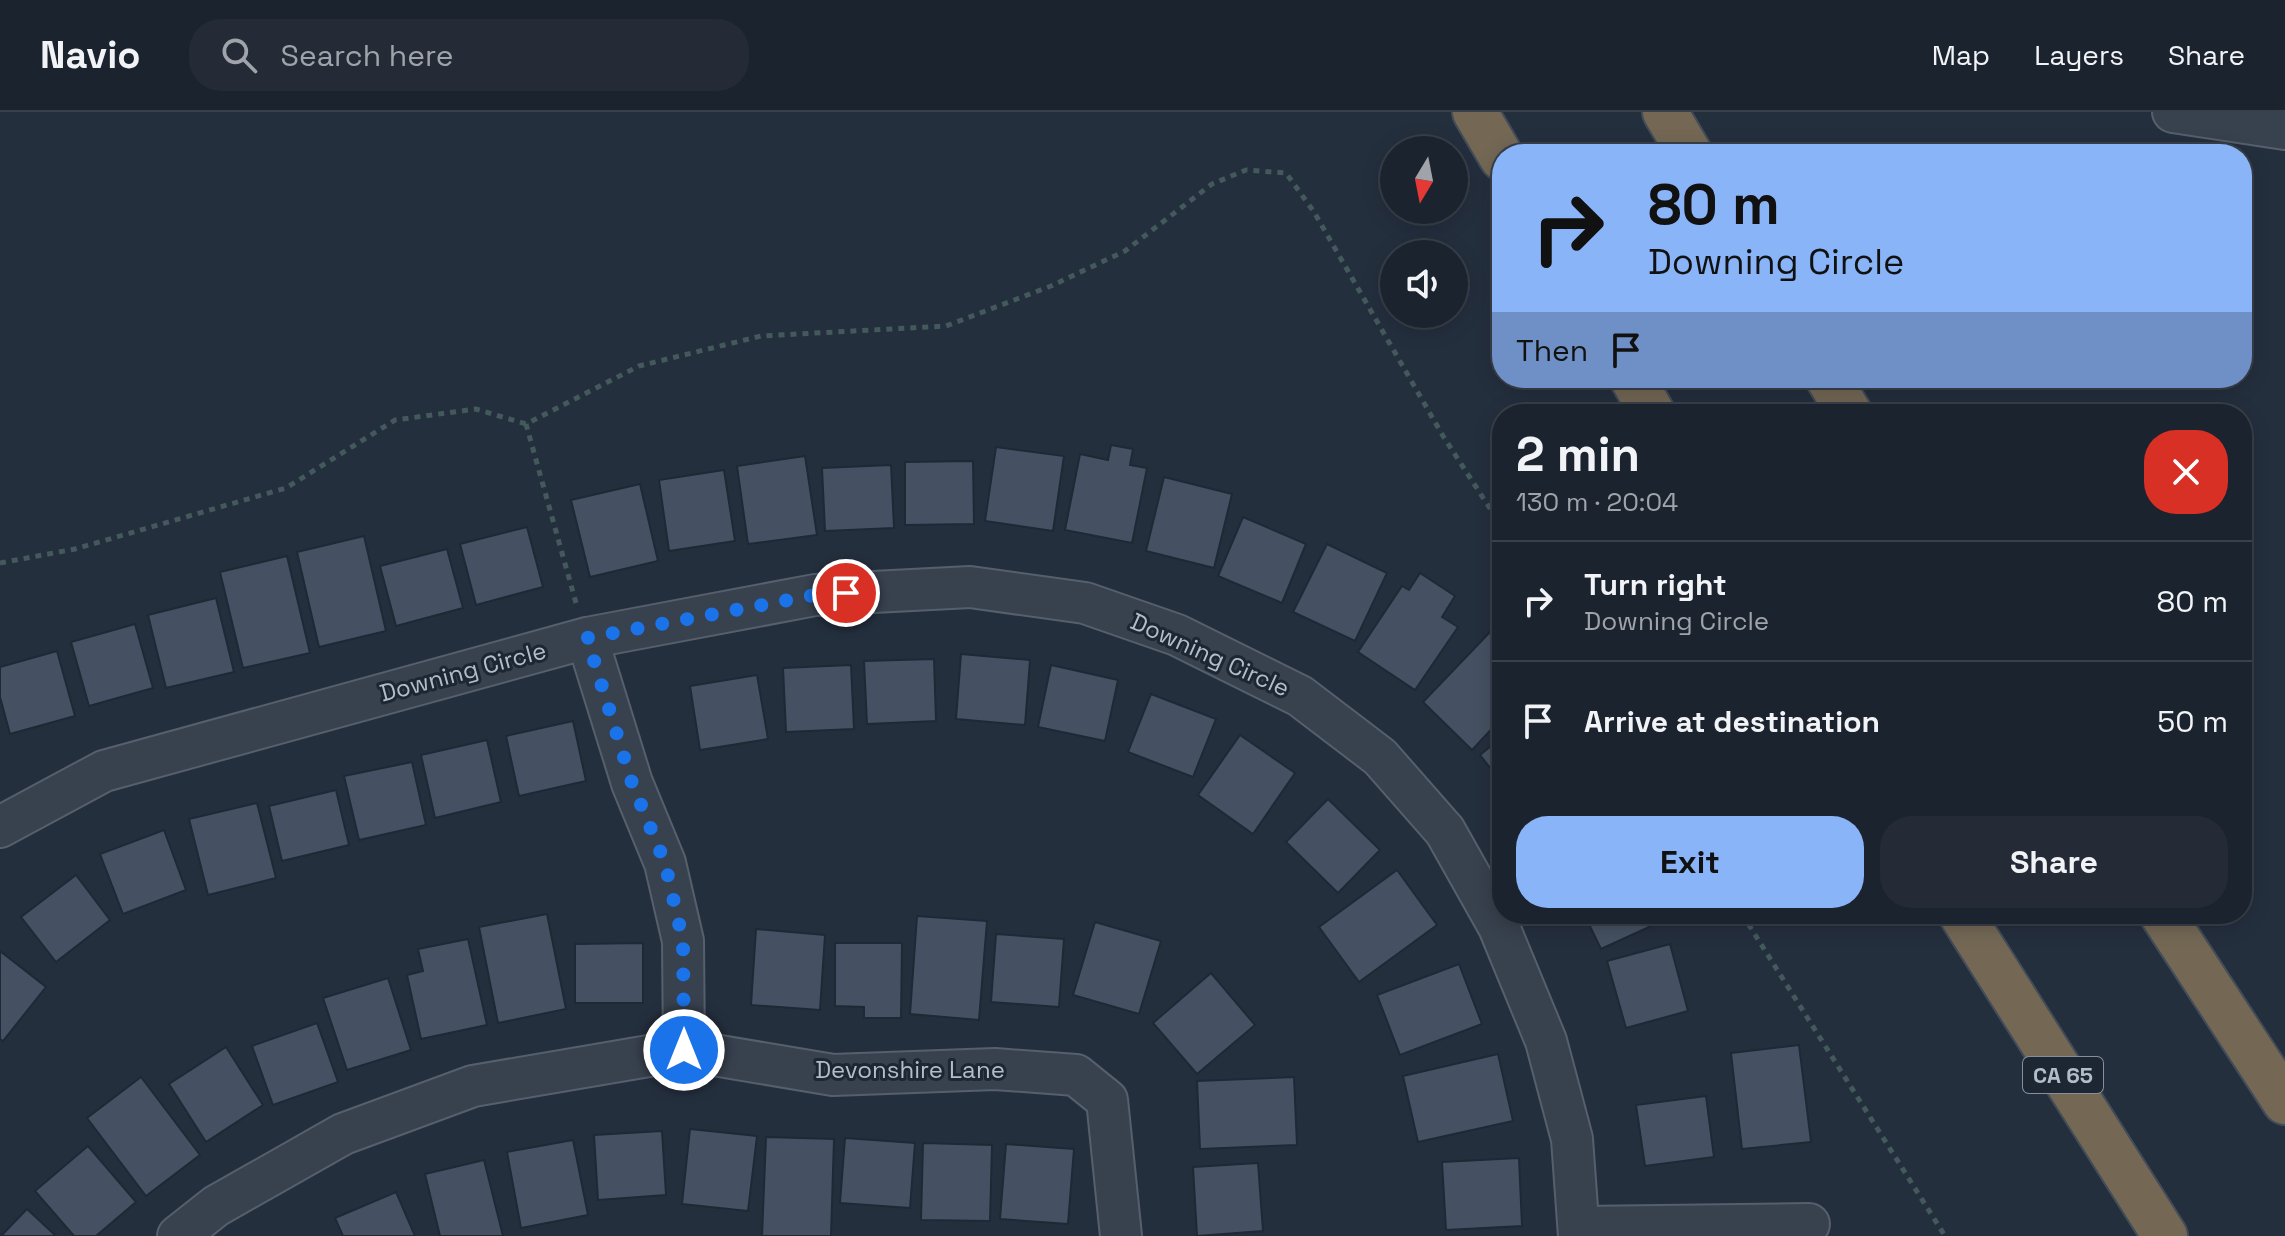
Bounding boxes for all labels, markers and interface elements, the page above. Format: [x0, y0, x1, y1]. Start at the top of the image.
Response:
search box [189, 19, 749, 91]
text: Navio [40, 31, 141, 79]
icon: search [217, 33, 261, 77]
text: Search here [281, 36, 453, 75]
text: Map [1932, 37, 1990, 73]
text: Layers [2034, 37, 2124, 73]
text: Share [2168, 37, 2245, 73]
north arrow [1380, 136, 1468, 224]
map controls [1380, 136, 1468, 328]
text: 80 m [1648, 169, 1780, 240]
icon: right [1516, 176, 1620, 280]
text: Downing Circle [1648, 239, 1904, 285]
button: sound [1380, 240, 1468, 328]
icon: arrive [1604, 328, 1648, 372]
text: Then [1516, 331, 1588, 370]
text: 2 min [1516, 424, 1640, 485]
button: close [2144, 430, 2228, 514]
text: 130 m · 20:04 [1516, 485, 1678, 519]
pin [812, 559, 880, 627]
text: Turn right [1584, 565, 1727, 604]
icon: arrive [824, 571, 868, 615]
icon: right [1516, 579, 1560, 623]
text: 80 m [2157, 582, 2228, 621]
text: Downing Circle [1584, 604, 1769, 638]
street label: Downing Circle [1126, 606, 1295, 703]
street label: Downing Circle [376, 634, 549, 709]
icon: arrive [1516, 699, 1560, 743]
text: Arrive at destination [1584, 702, 1880, 741]
text: 50 m [2157, 702, 2228, 741]
button: Exit [1516, 816, 1864, 908]
button: Share [1880, 816, 2228, 908]
position arrow [642, 1008, 726, 1092]
street label: Devonshire Lane [815, 1054, 1005, 1085]
road number: CA 65 [2023, 1057, 2103, 1093]

